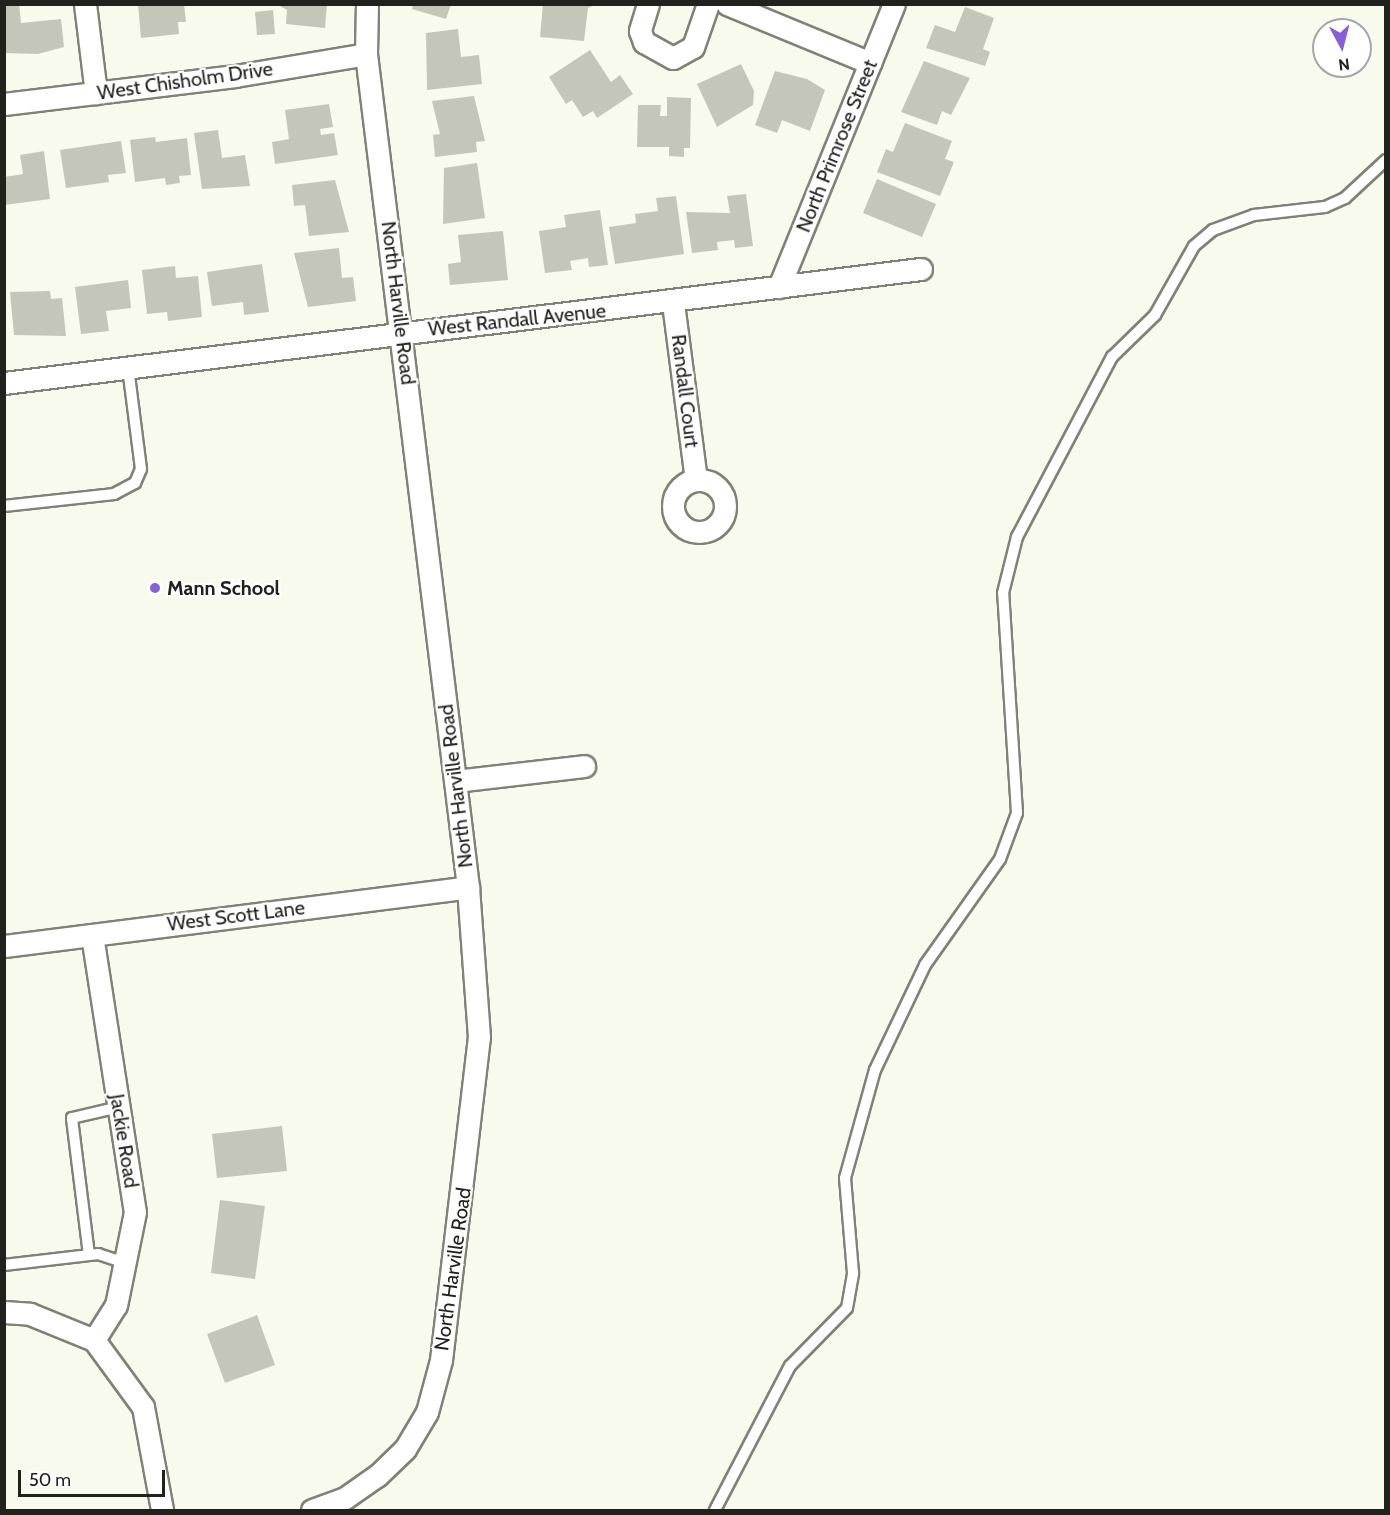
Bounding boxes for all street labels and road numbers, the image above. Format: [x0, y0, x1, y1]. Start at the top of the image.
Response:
street label: North Primrose Street [791, 56, 883, 236]
street label: West Chisholm Drive [96, 57, 274, 105]
street label: North Harville Road [376, 220, 420, 386]
street label: West Randall Avenue [427, 299, 607, 341]
street label: Randall Court [666, 333, 704, 449]
street label: North Harville Road [434, 703, 478, 869]
street label: West Scott Lane [166, 896, 306, 936]
street label: Jackie Road [105, 1092, 143, 1190]
street label: North Harville Road [430, 1186, 476, 1352]

